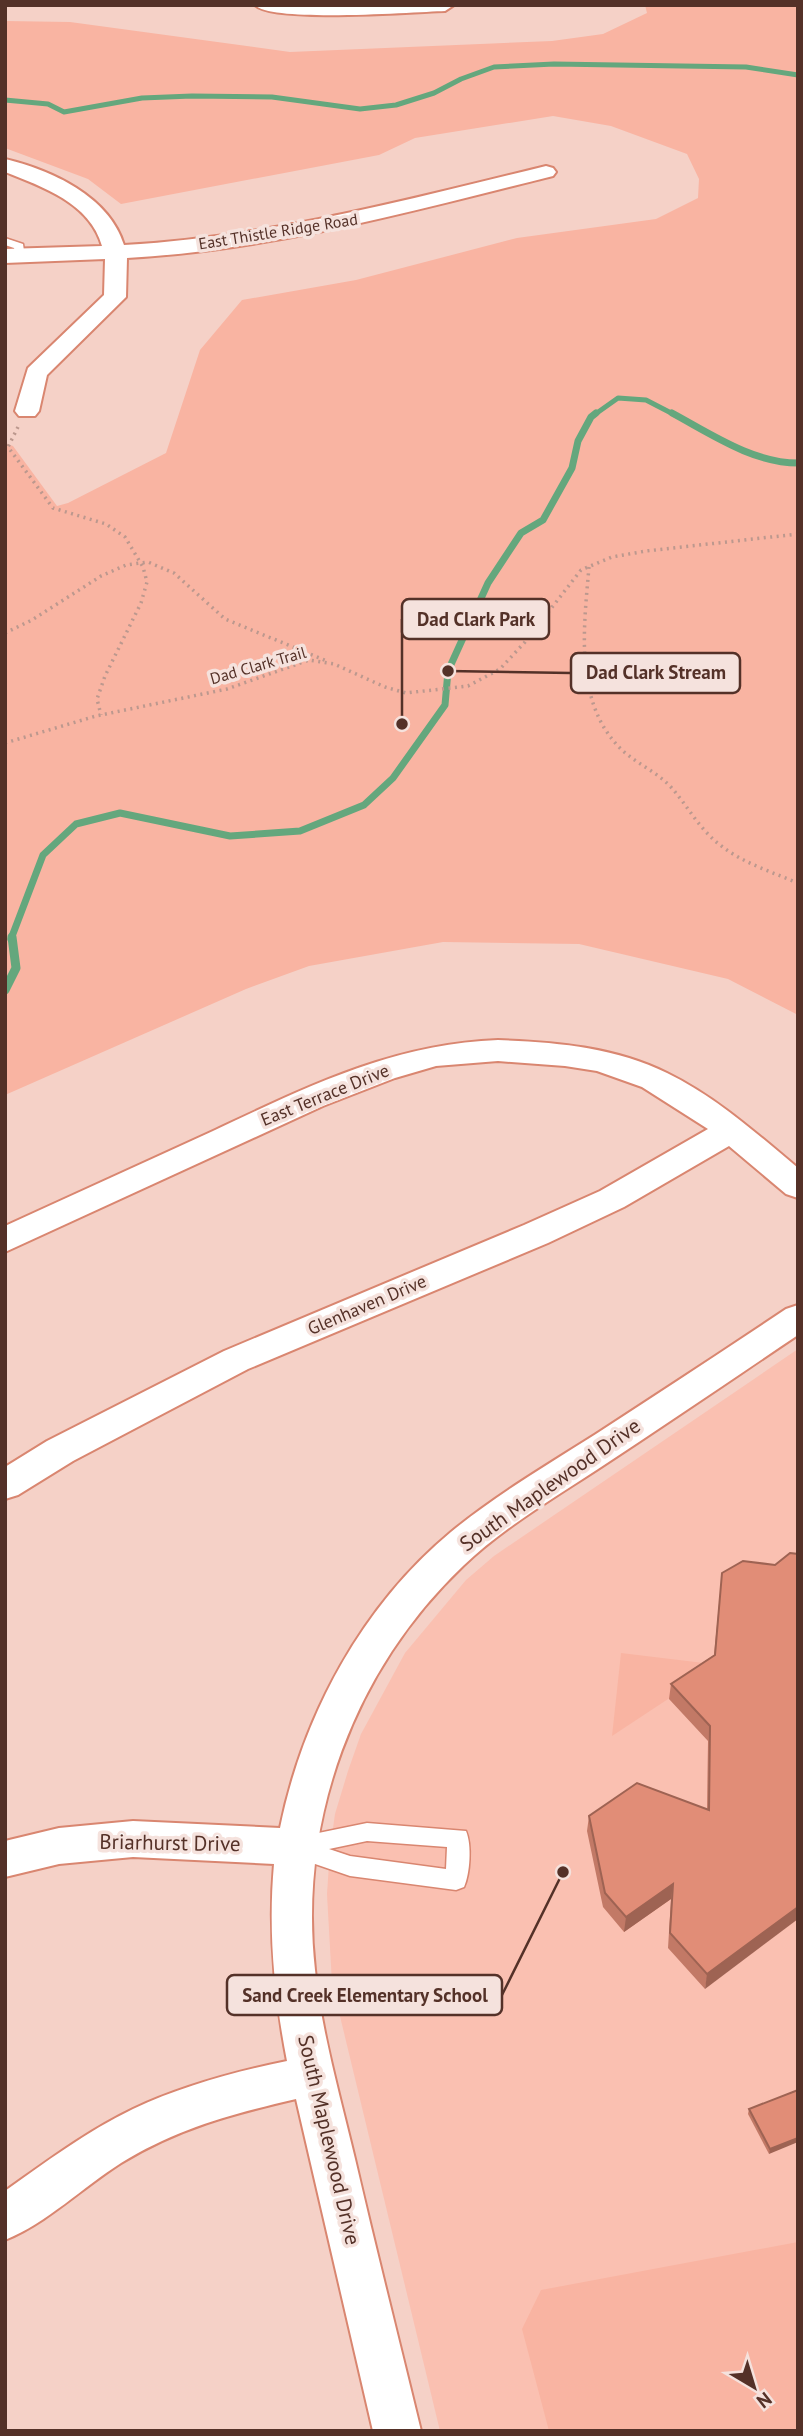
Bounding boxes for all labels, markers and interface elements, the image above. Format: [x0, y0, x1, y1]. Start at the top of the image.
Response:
street label: East Thistle Ridge Road [197, 209, 359, 253]
callout: Dad Clark Park [402, 599, 549, 639]
text: Dad Clark Park [417, 607, 536, 631]
street label: Dad Clark Trail [208, 642, 309, 688]
callout: Dad Clark Stream [571, 653, 740, 693]
text: Dad Clark Stream [586, 660, 726, 684]
street label: East Terrace Drive [257, 1058, 392, 1131]
street label: Glenhaven Drive [304, 1269, 430, 1340]
street label: South Maplewood Drive [454, 1412, 645, 1557]
street label: Briarhurst Drive [99, 1828, 241, 1857]
callout: Sand Creek Elementary School [227, 1975, 502, 2015]
text: Sand Creek Elementary School [242, 1983, 488, 2007]
street label: South Maplewood Drive [292, 2032, 367, 2247]
north arrow [719, 2352, 789, 2422]
text: N [752, 2387, 777, 2414]

